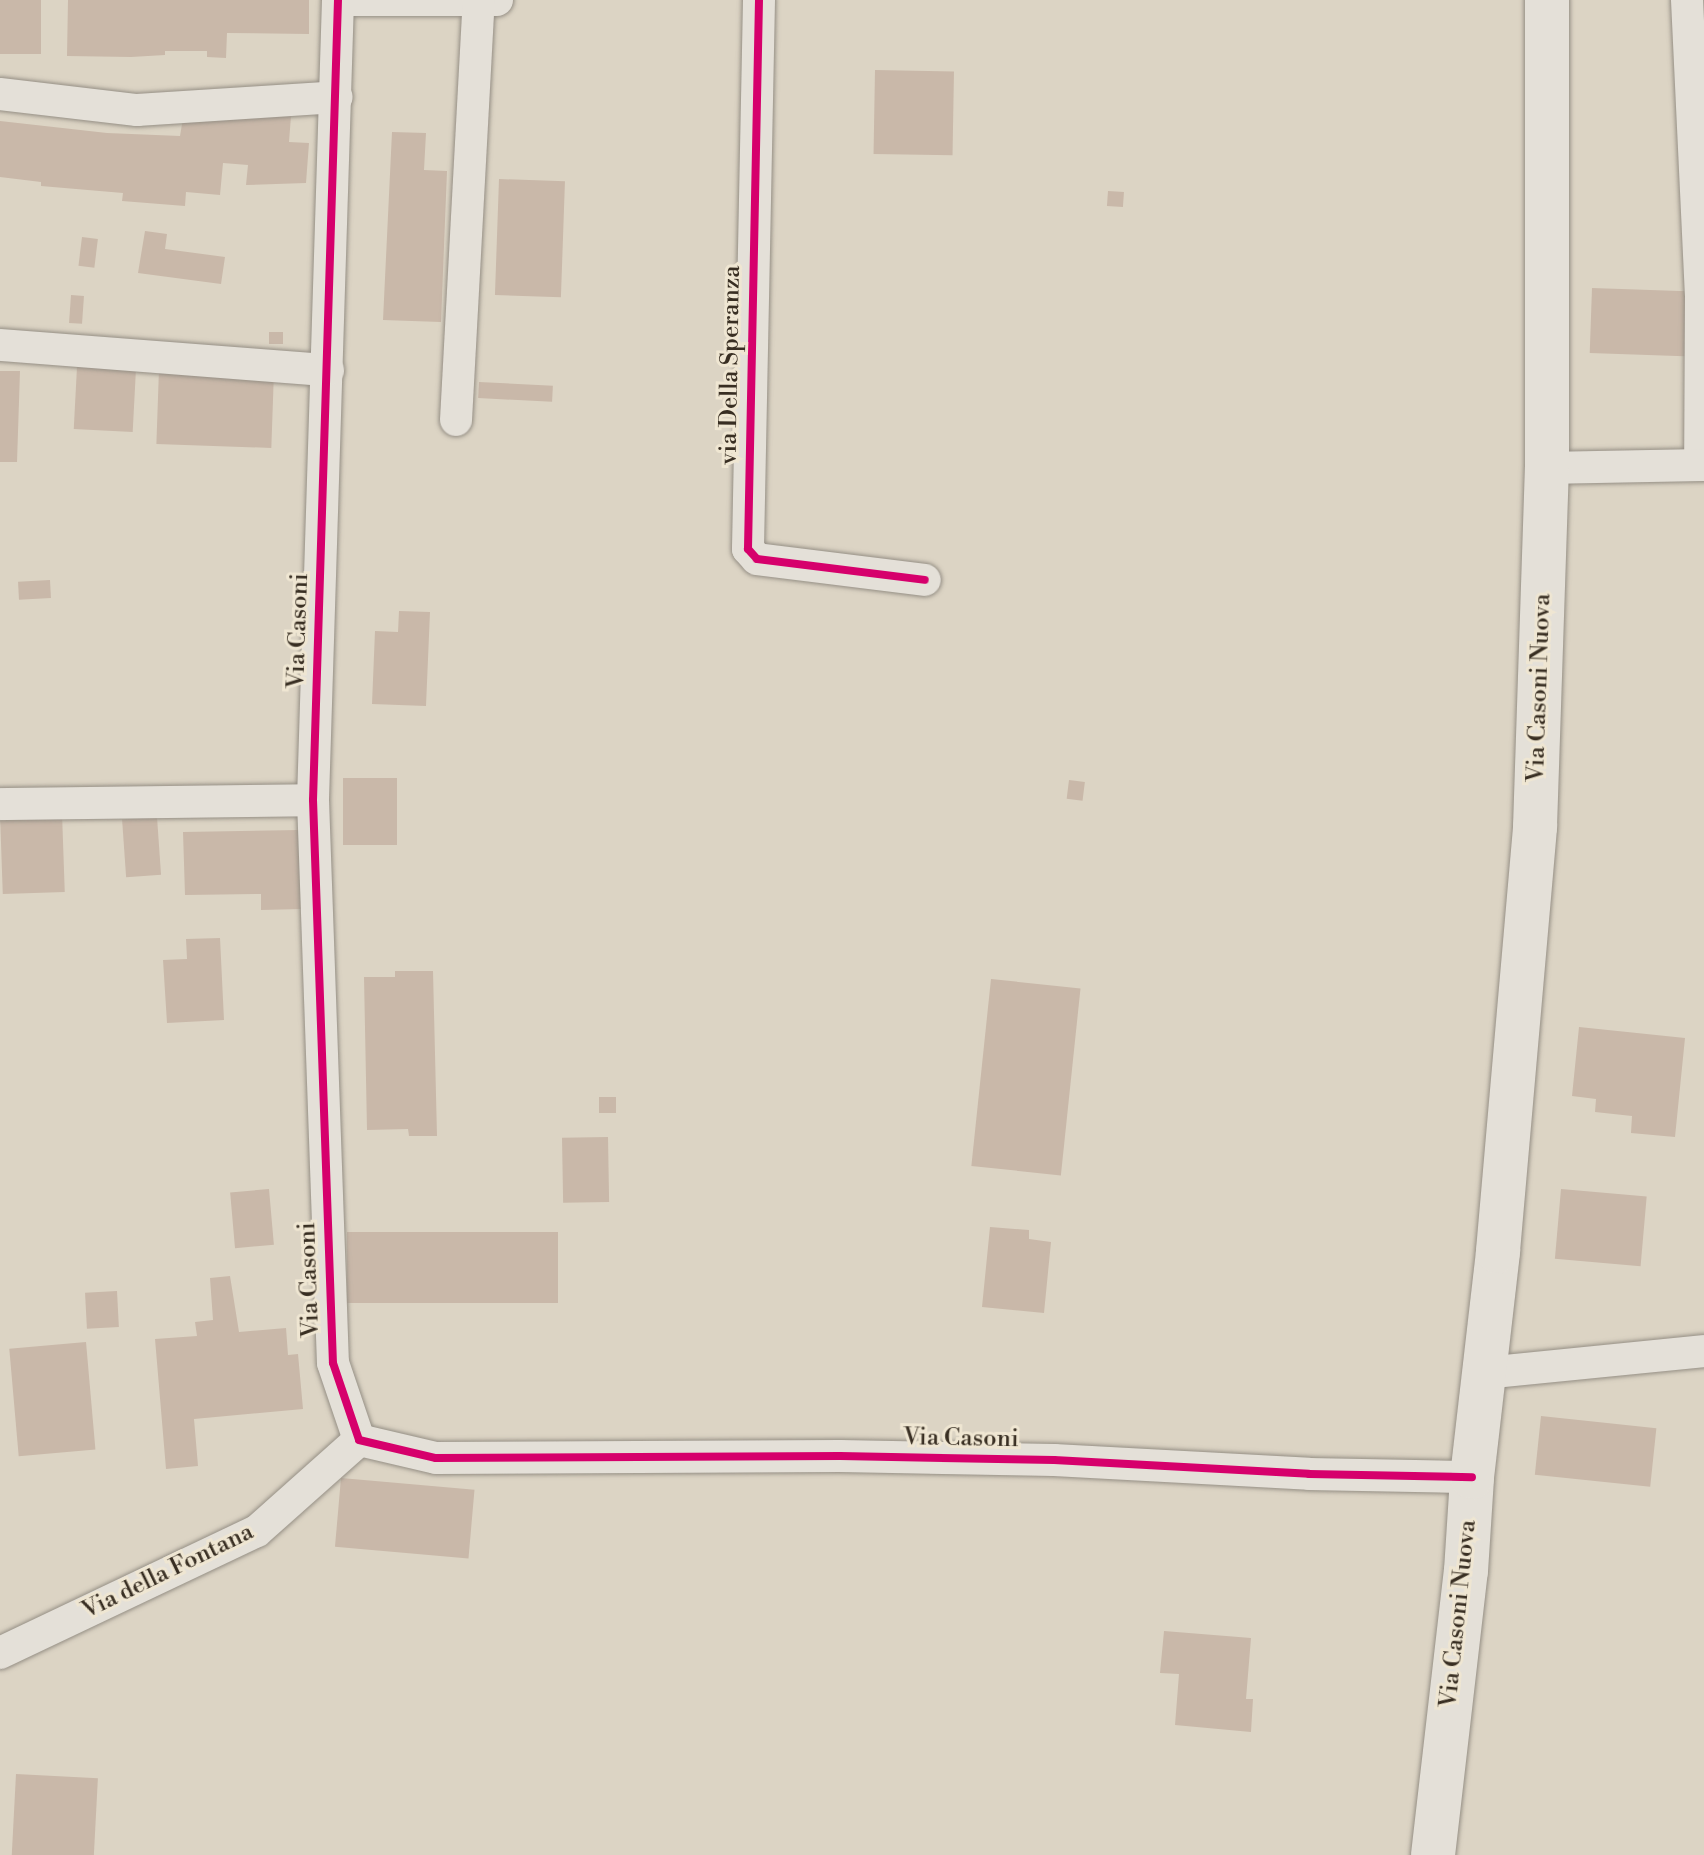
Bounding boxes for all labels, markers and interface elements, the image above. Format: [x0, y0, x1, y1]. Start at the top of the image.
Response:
street label: via Della Speranza [715, 265, 747, 465]
street label: Via Casoni [283, 573, 315, 689]
street label: Via Casoni Nuova [1522, 593, 1558, 783]
street label: Via Casoni [294, 1222, 326, 1338]
street label: Via Casoni [903, 1424, 1019, 1454]
street label: Via della Fontana [78, 1518, 258, 1626]
street label: Via Casoni Nuova [1435, 1519, 1483, 1709]

